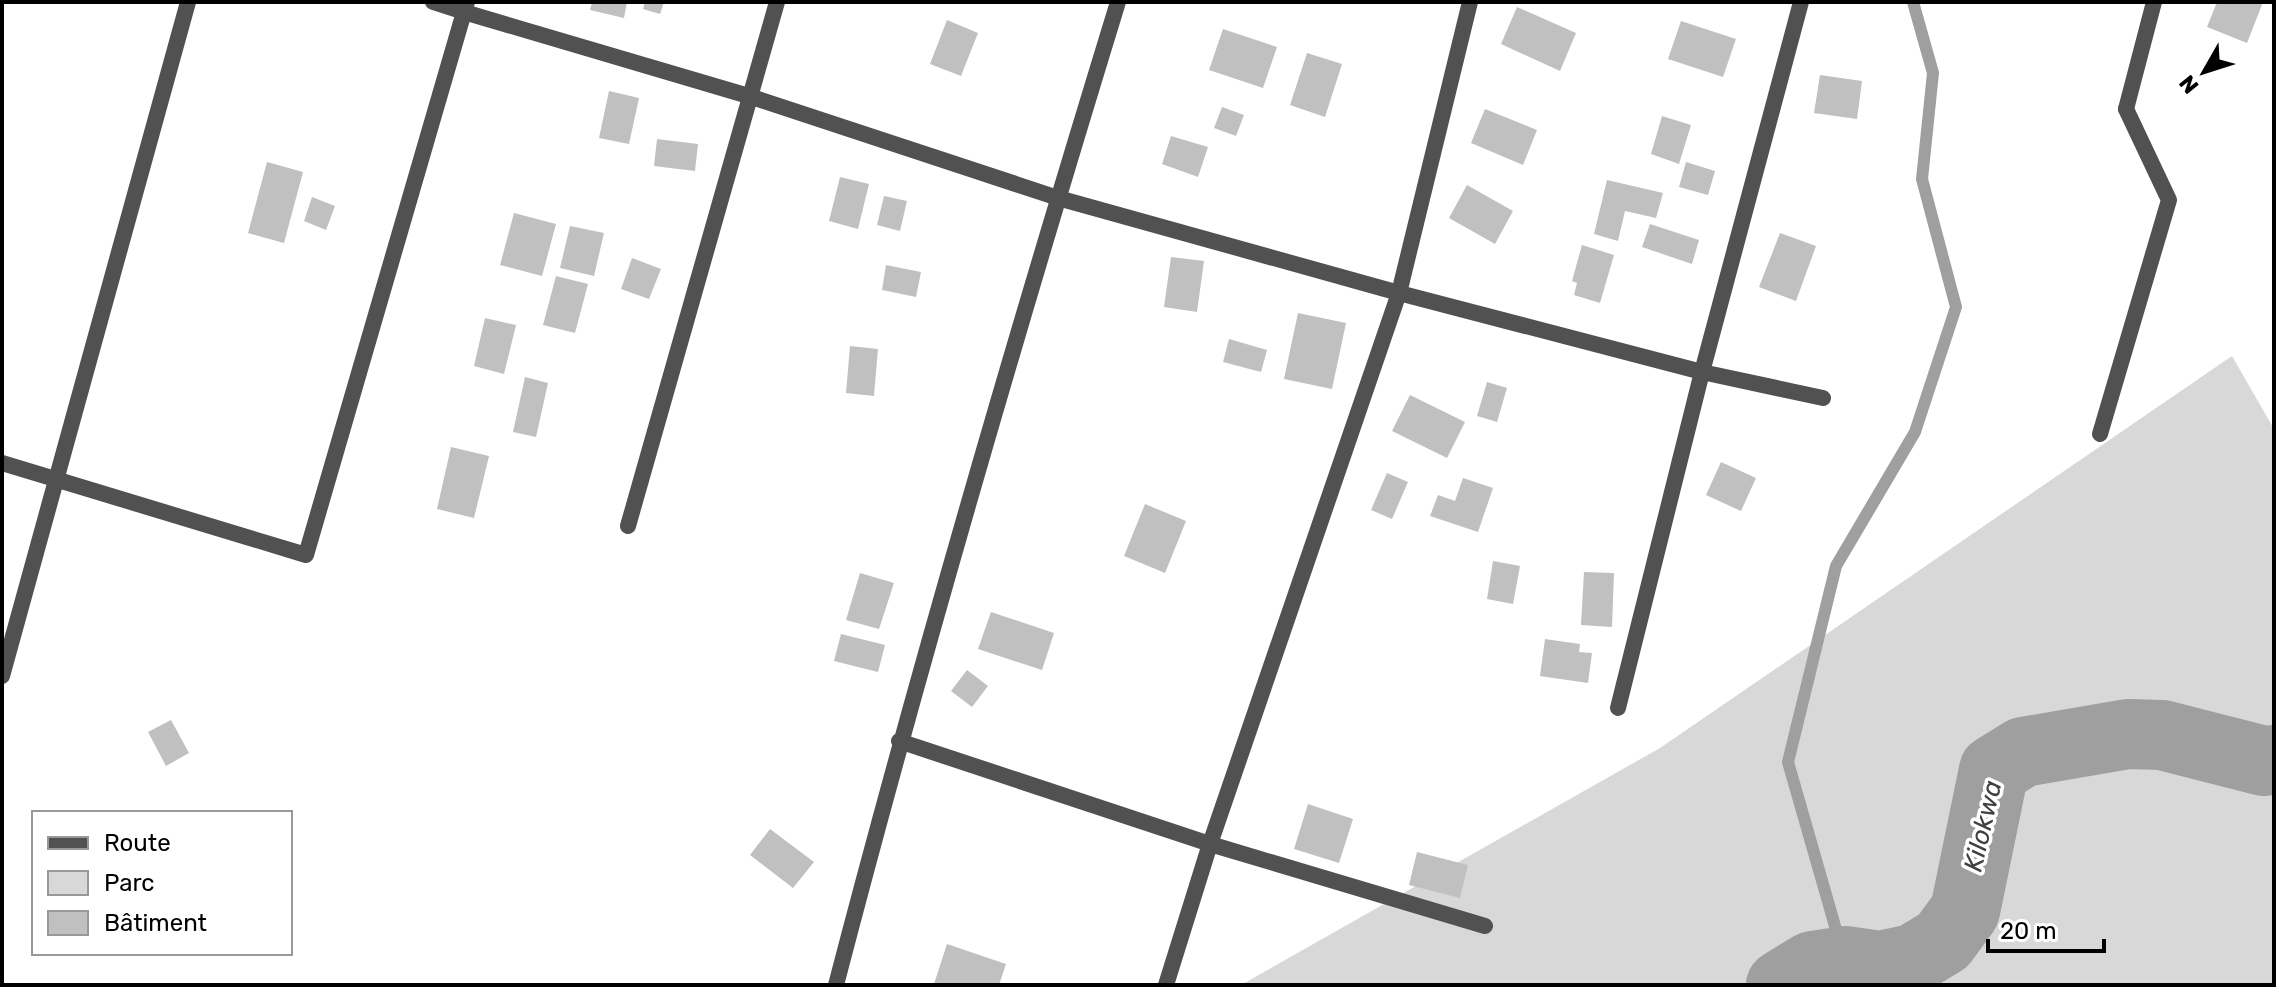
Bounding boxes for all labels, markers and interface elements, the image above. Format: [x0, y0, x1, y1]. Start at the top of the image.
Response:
north arrow [2164, 32, 2244, 112]
text: N [2173, 70, 2204, 99]
water label: Kilokwa [1958, 778, 2008, 874]
legend [32, 811, 292, 955]
text: Route [104, 829, 171, 857]
text: Parc [104, 869, 155, 897]
scale bar [1988, 903, 2104, 953]
text: Bâtiment [104, 909, 207, 937]
text: 20 m [2000, 917, 2057, 945]

